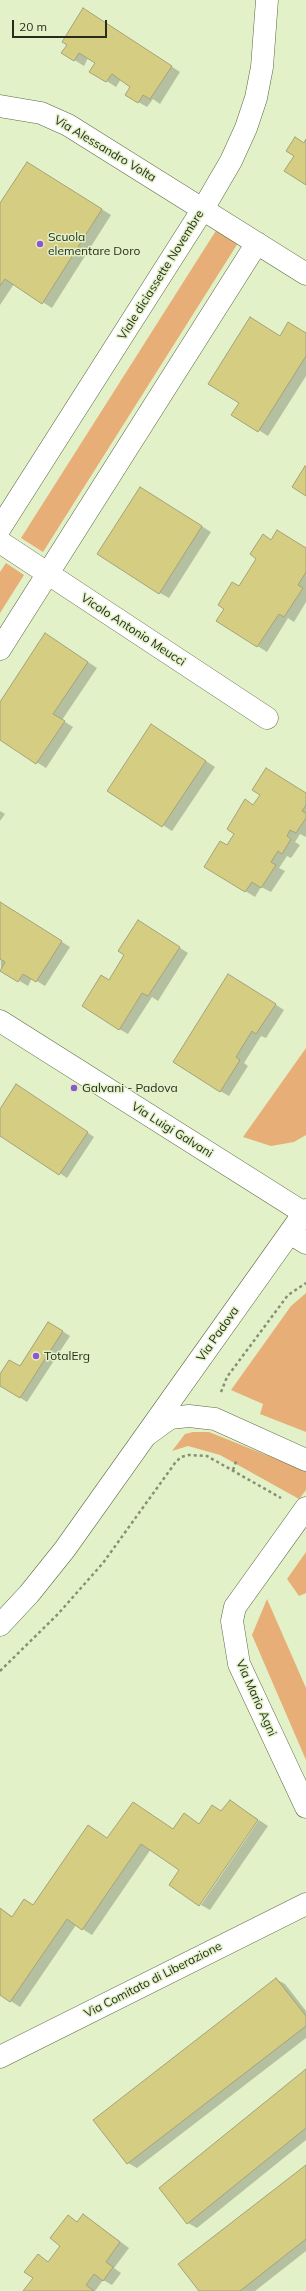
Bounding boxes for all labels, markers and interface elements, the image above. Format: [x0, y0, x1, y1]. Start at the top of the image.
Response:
scale bar [14, 12, 109, 38]
text: 20 m [19, 19, 47, 34]
street label: Via Alessandro Volta [52, 113, 158, 185]
street label: Viale diciassette Novembre [115, 207, 207, 343]
place label: Scuola elementare Doro [48, 230, 140, 258]
marker: Scuola elementare Doro [35, 239, 45, 249]
street label: Vicolo Antonio Meucci [78, 591, 188, 669]
place label: Galvani - Padova [82, 1081, 178, 1095]
marker: Galvani - Padova [69, 1083, 79, 1093]
street label: Via Luigi Galvani [129, 1099, 215, 1161]
street label: Via Padova [194, 1304, 242, 1364]
place label: TotalErg [44, 1349, 90, 1363]
marker: TotalErg [31, 1351, 41, 1361]
street label: Via Mario Agni [233, 1658, 279, 1738]
street label: Via Comitato di Liberazione [82, 1939, 224, 2021]

